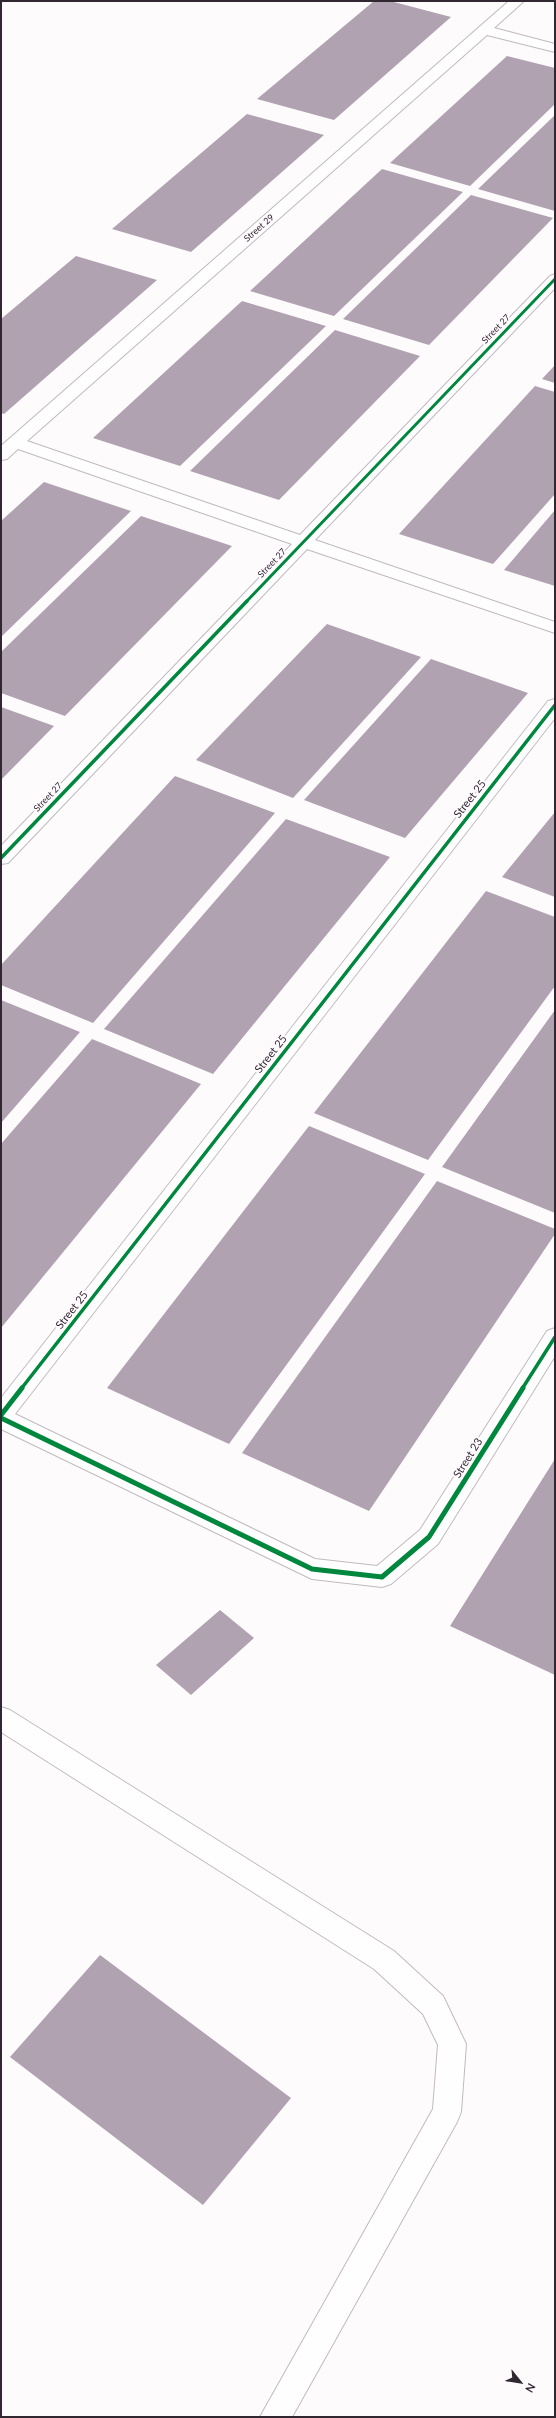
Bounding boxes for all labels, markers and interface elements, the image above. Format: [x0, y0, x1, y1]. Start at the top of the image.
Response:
street label: Street 29 [242, 212, 276, 244]
street label: Street 27 [479, 312, 513, 346]
street label: Street 27 [255, 546, 289, 580]
street label: Street 25 [451, 777, 489, 821]
street label: Street 27 [31, 780, 65, 814]
street label: Street 25 [252, 1032, 290, 1076]
street label: Street 25 [53, 1288, 91, 1332]
street label: Street 23 [451, 1436, 485, 1480]
north arrow [500, 2362, 540, 2402]
text: N [523, 2381, 539, 2395]

